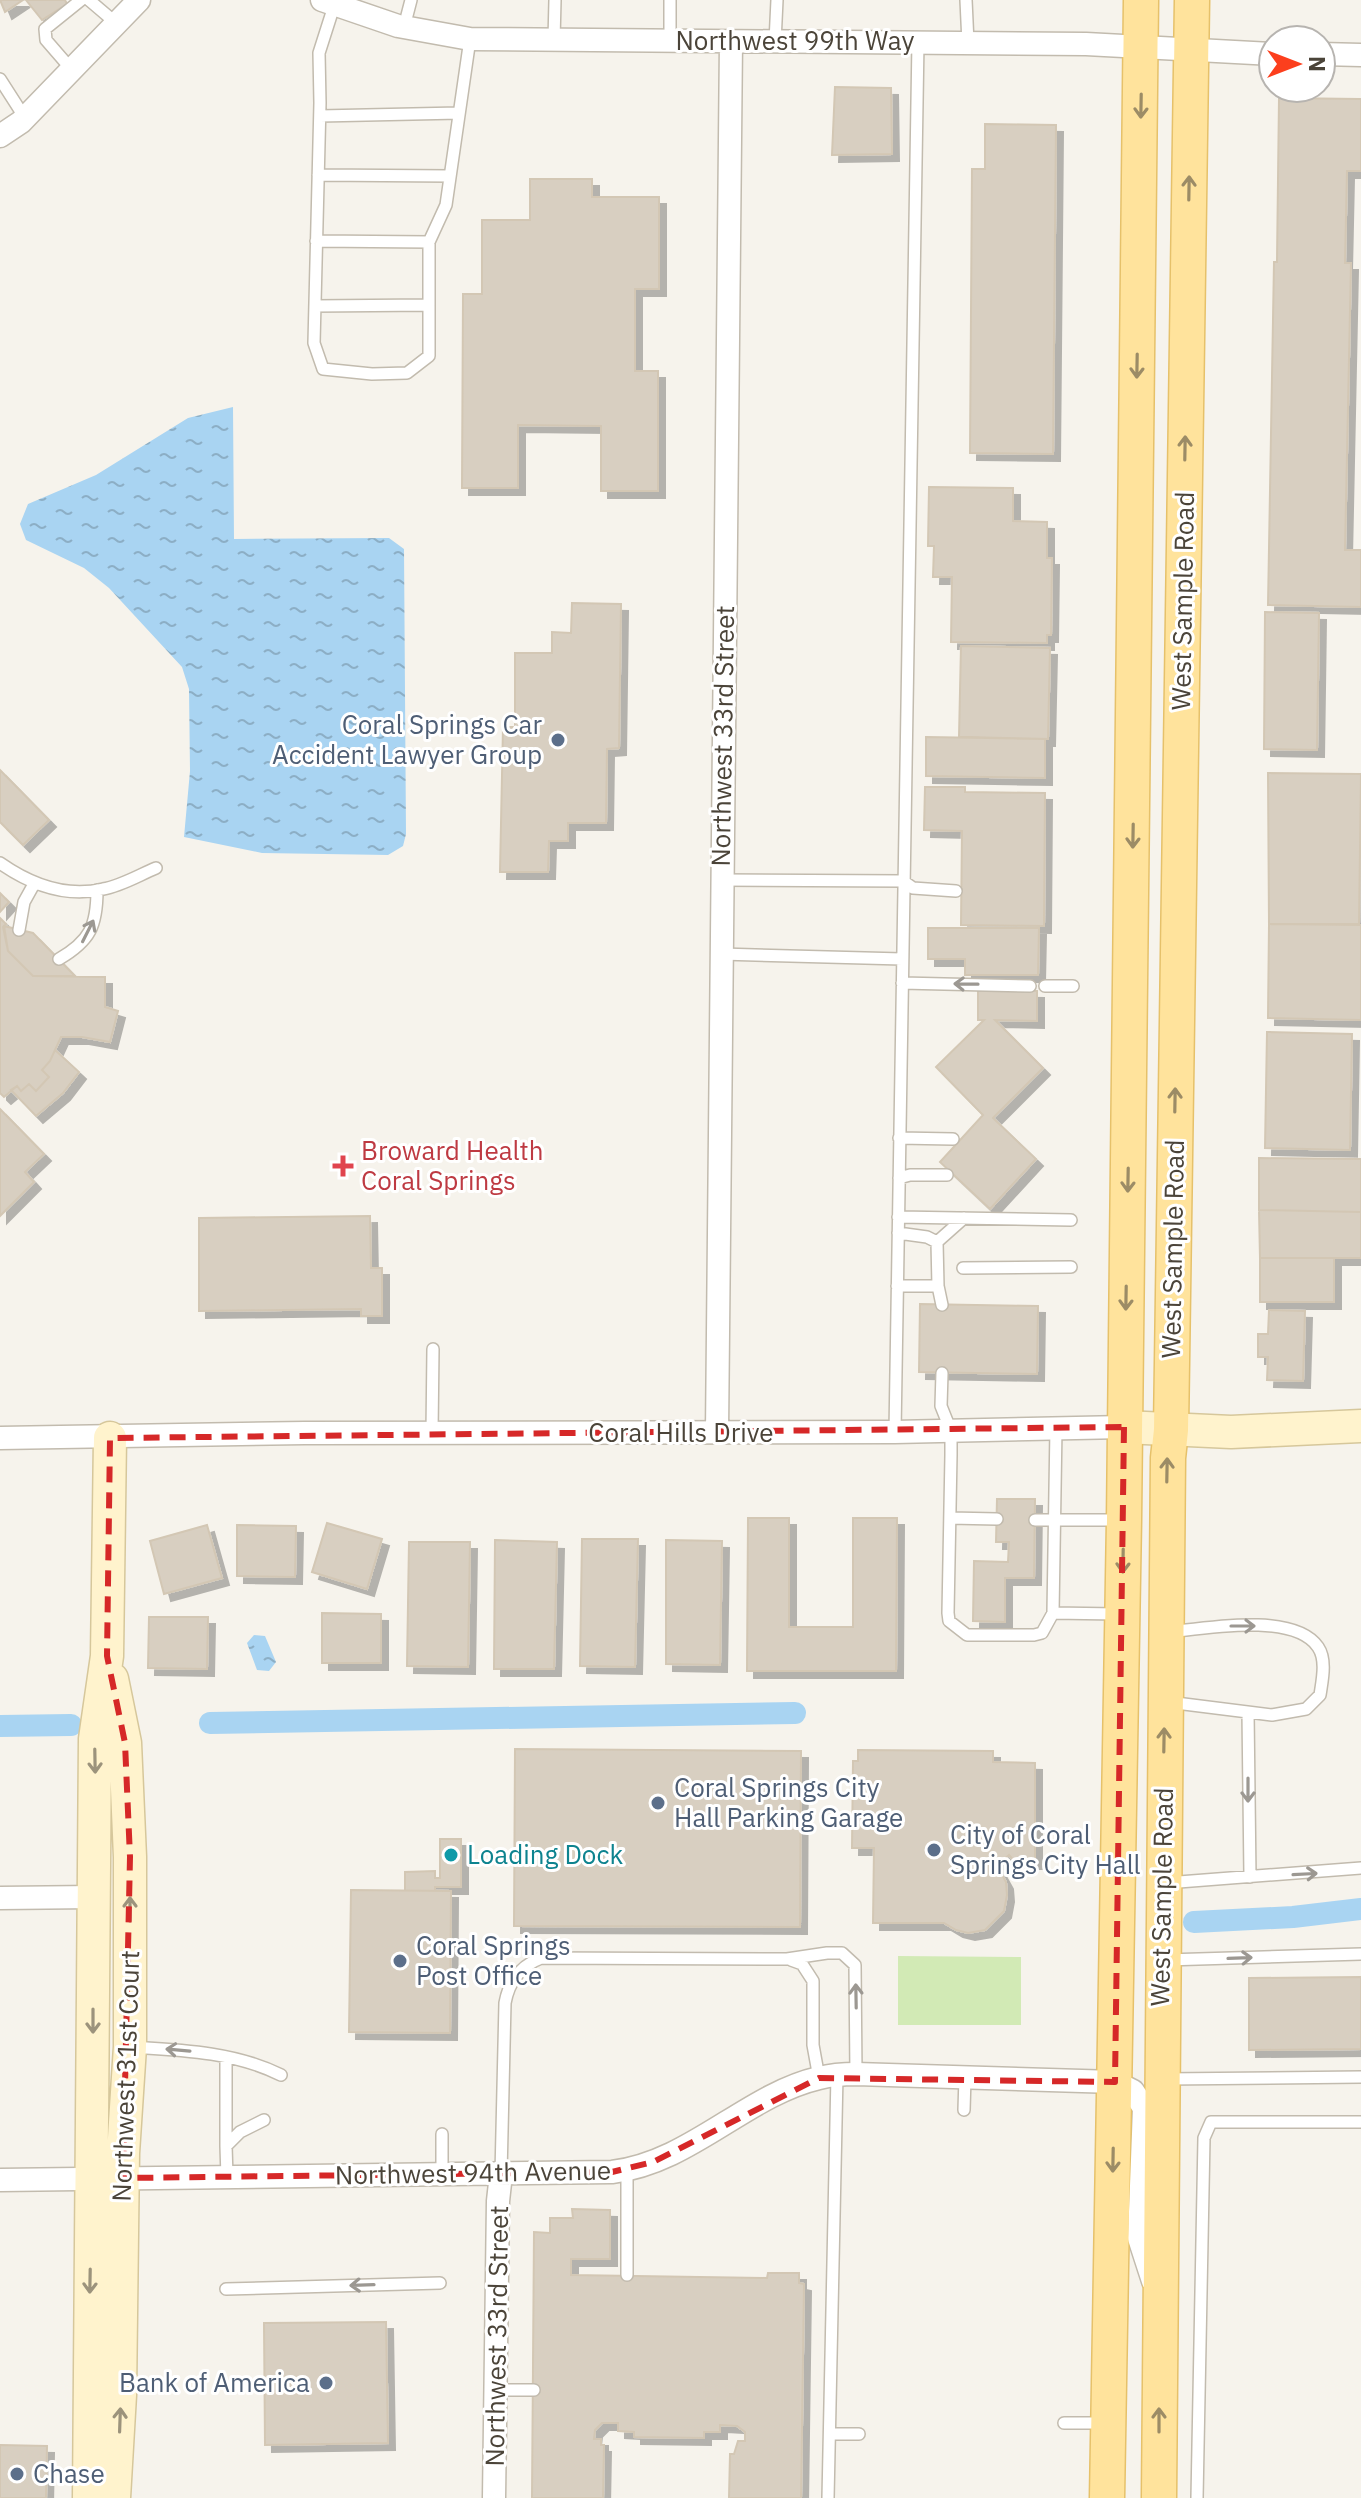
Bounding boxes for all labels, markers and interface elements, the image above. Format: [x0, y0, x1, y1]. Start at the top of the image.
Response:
street label: Northwest 99th Way [675, 23, 915, 57]
north arrow [1257, 24, 1337, 104]
text: N [1303, 56, 1332, 72]
one-way arrow [1133, 92, 1149, 119]
one-way arrow [1181, 175, 1197, 202]
one-way arrow [1129, 352, 1145, 379]
one-way arrow [1177, 435, 1193, 462]
street label: West Sample Road [1163, 491, 1201, 711]
street label: Northwest 33rd Street [703, 605, 741, 867]
place label: Coral Springs Car Accident Lawyer Group [272, 707, 542, 771]
marker: Coral Springs Car Accident Lawyer Group [549, 731, 567, 749]
one-way arrow [1125, 822, 1140, 849]
one-way arrow [81, 920, 97, 943]
one-way arrow [953, 977, 980, 992]
one-way arrow [1168, 1087, 1183, 1114]
place label: Broward Health Coral Springs [361, 1133, 543, 1197]
street label: West Sample Road [1153, 1139, 1191, 1359]
marker: Broward Health Coral Springs [332, 1155, 354, 1177]
one-way arrow [1120, 1166, 1136, 1193]
one-way arrow [1119, 1284, 1134, 1311]
street label: Coral Hills Drive [588, 1415, 774, 1449]
one-way arrow [1160, 1457, 1175, 1484]
one-way arrow [1115, 1547, 1131, 1574]
one-way arrow [1229, 1618, 1256, 1634]
one-way arrow [1156, 1727, 1172, 1754]
one-way arrow [88, 1747, 103, 1774]
place label: Coral Springs City Hall Parking Garage [674, 1770, 903, 1834]
one-way arrow [1240, 1776, 1256, 1803]
street label: West Sample Road [1142, 1787, 1180, 2007]
marker: Coral Springs City Hall Parking Garage [649, 1794, 667, 1812]
place label: City of Coral Springs City Hall [950, 1817, 1141, 1881]
place label: Loading Dock [467, 1837, 624, 1871]
marker: City of Coral Springs City Hall [925, 1841, 943, 1859]
marker: Loading Dock [442, 1846, 460, 1864]
one-way arrow [1291, 1866, 1318, 1881]
one-way arrow [122, 1896, 138, 1923]
place label: Coral Springs Post Office [416, 1928, 571, 1992]
street label: Northwest 31st Court [104, 1950, 146, 2202]
one-way arrow [1226, 1951, 1253, 1966]
marker: Coral Springs Post Office [391, 1952, 409, 1970]
one-way arrow [848, 1983, 864, 2010]
one-way arrow [85, 2007, 101, 2034]
one-way arrow [165, 2043, 192, 2058]
one-way arrow [1106, 2146, 1121, 2173]
street label: Northwest 94th Avenue [335, 2153, 611, 2191]
street label: Northwest 33rd Street [477, 2205, 515, 2467]
one-way arrow [82, 2267, 98, 2294]
one-way arrow [349, 2278, 376, 2293]
place label: Bank of America [119, 2365, 310, 2399]
marker: Bank of America [317, 2374, 335, 2392]
one-way arrow [112, 2407, 127, 2434]
one-way arrow [1151, 2407, 1167, 2434]
place label: Chase [33, 2456, 105, 2490]
marker: Chase [8, 2465, 26, 2483]

